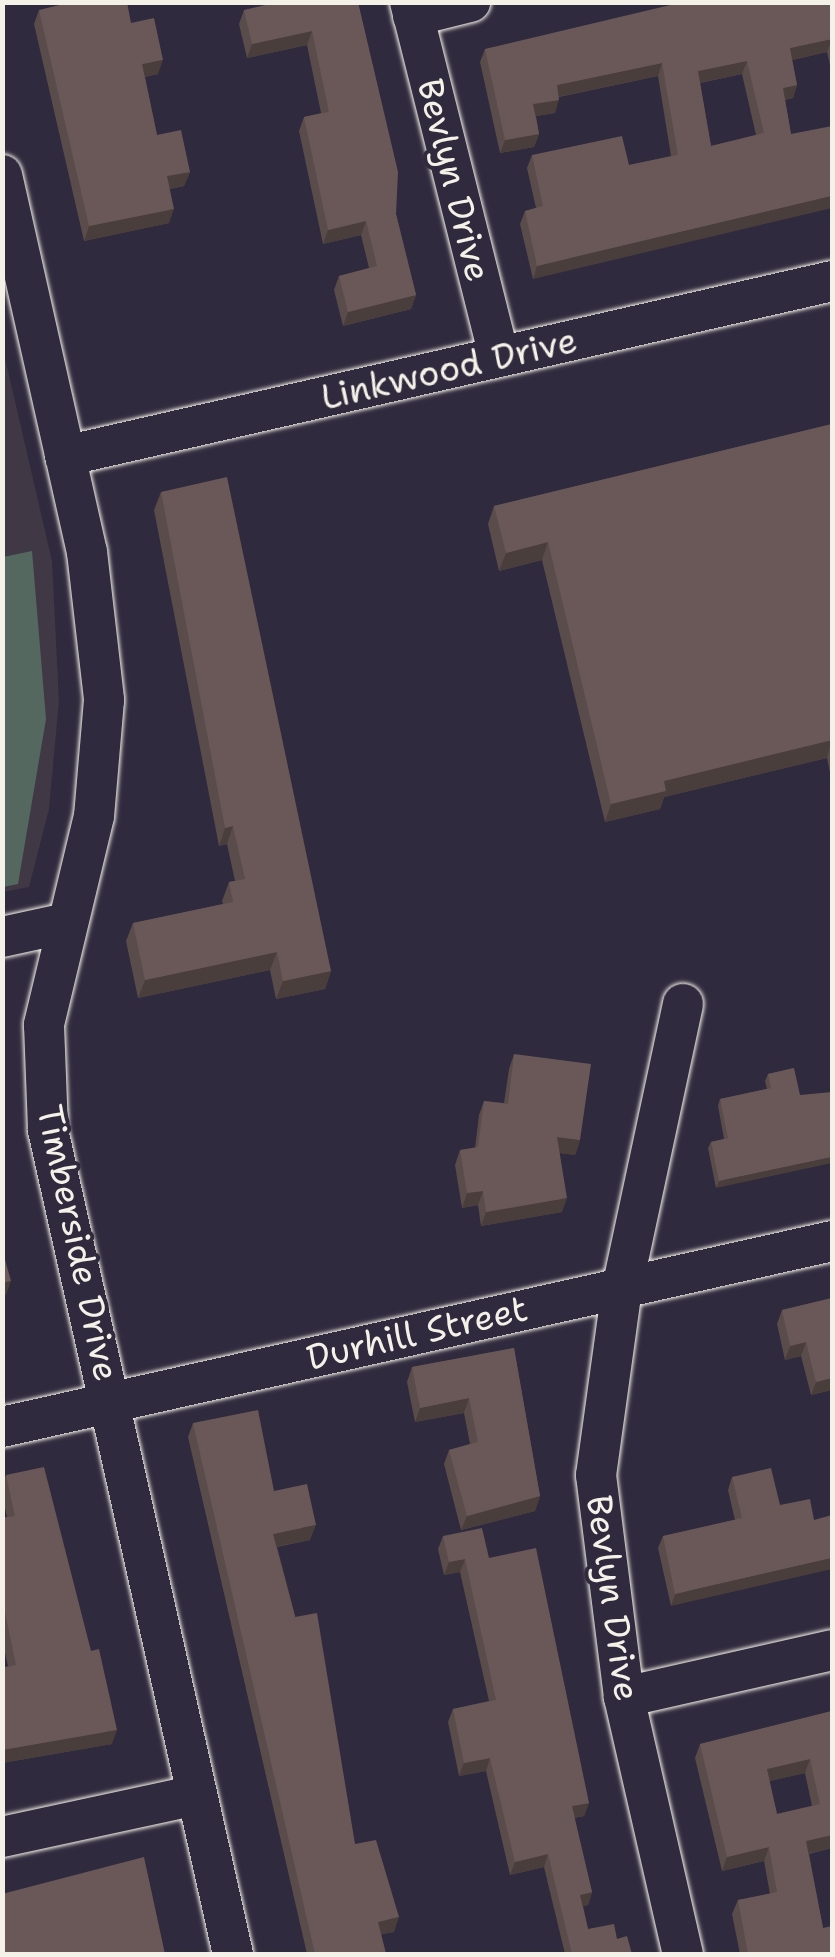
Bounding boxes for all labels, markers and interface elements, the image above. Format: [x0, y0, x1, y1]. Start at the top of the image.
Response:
street label: Bevlyn Drive [409, 74, 499, 286]
street label: Linkwood Drive [317, 319, 581, 419]
street label: Timberside Drive [28, 1101, 128, 1385]
street label: Durhill Street [303, 1287, 531, 1379]
street label: Bevlyn Drive [578, 1492, 648, 1704]

